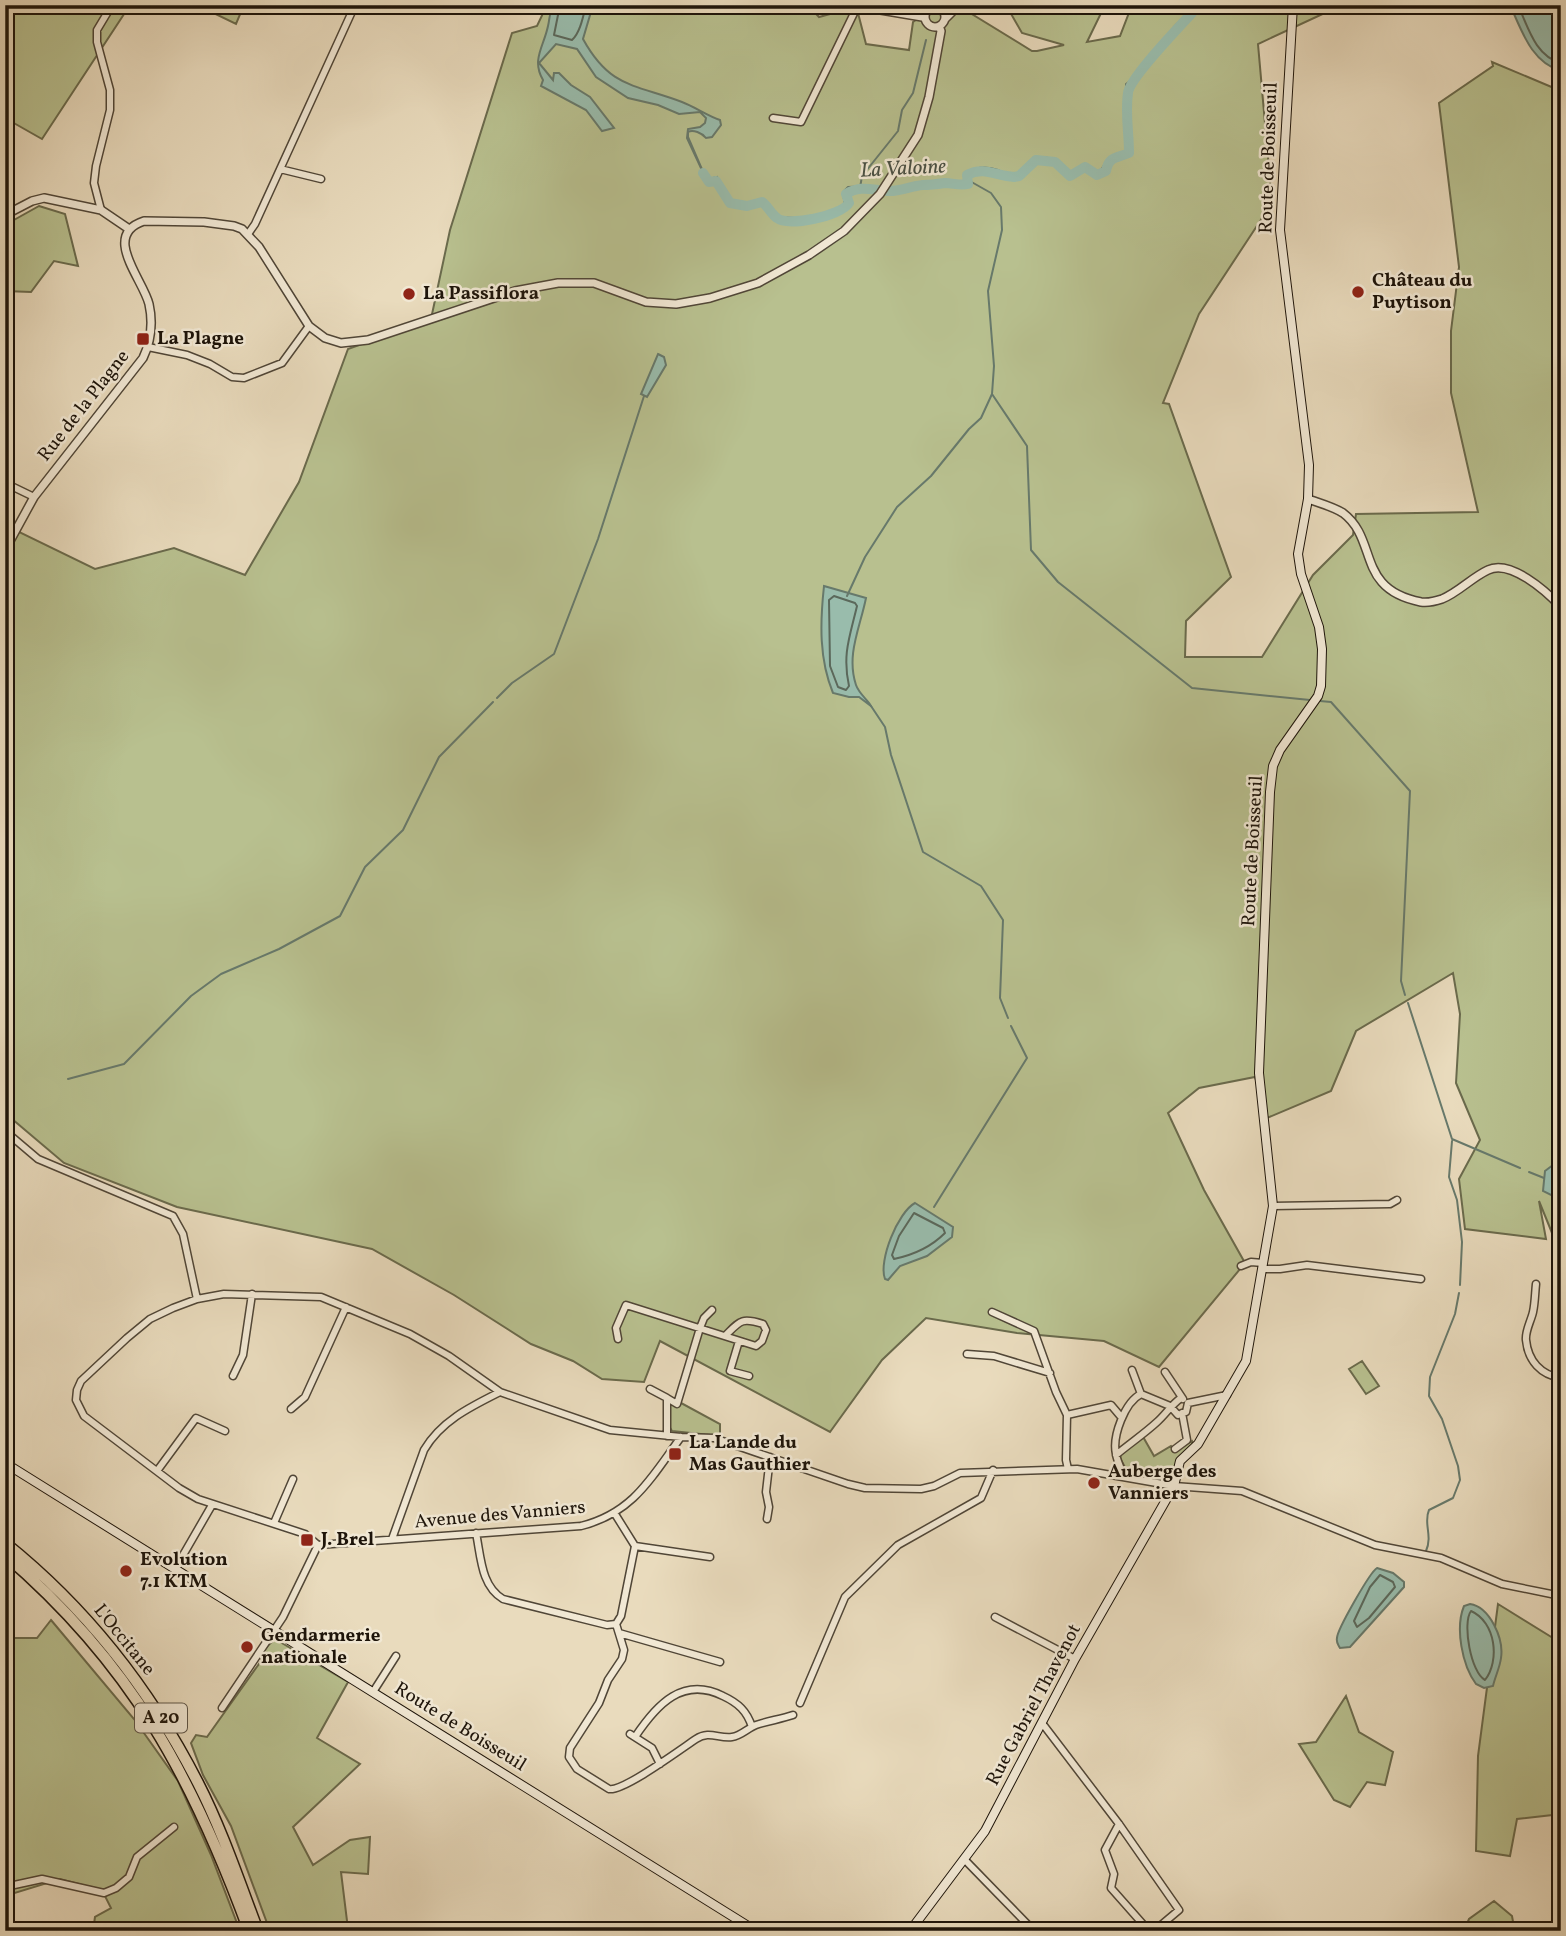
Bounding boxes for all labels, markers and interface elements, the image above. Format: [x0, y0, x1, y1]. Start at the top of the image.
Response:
street label: Route de Boisseuil [1253, 82, 1285, 234]
water label: La Valoine [859, 152, 947, 186]
place label: Château du Puytison [1372, 268, 1473, 316]
place label: La Passiflora [423, 281, 539, 307]
marker: Château du Puytison [1350, 284, 1366, 300]
marker: La Passiflora [401, 286, 417, 302]
place label: La Plagne [157, 326, 244, 352]
marker: La Plagne [135, 331, 151, 347]
street label: Rue de la Plagne [32, 345, 136, 467]
street label: Route de Boisseuil [1236, 774, 1270, 927]
place label: La Lande du Mas Gauthier [689, 1430, 810, 1478]
marker: La Lande du Mas Gauthier [667, 1446, 683, 1462]
place label: Auberge des Vanniers [1108, 1459, 1217, 1507]
marker: Auberge des Vanniers [1086, 1475, 1102, 1491]
street label: Avenue des Vanniers [414, 1495, 586, 1535]
place label: J. Brel [320, 1527, 374, 1553]
marker: J. Brel [299, 1532, 315, 1548]
place label: Evolution 7.1 KTM [140, 1547, 228, 1595]
marker: Evolution 7.1 KTM [118, 1563, 134, 1579]
street label: L'Occitane [87, 1599, 161, 1681]
street label: Rue Gabriel Thavenot [980, 1619, 1088, 1790]
place label: Gendarmerie nationale [261, 1623, 381, 1671]
marker: Gendarmerie nationale [239, 1639, 255, 1655]
street label: Route de Boisseuil [389, 1676, 531, 1778]
road number: A 20 [135, 1703, 187, 1732]

